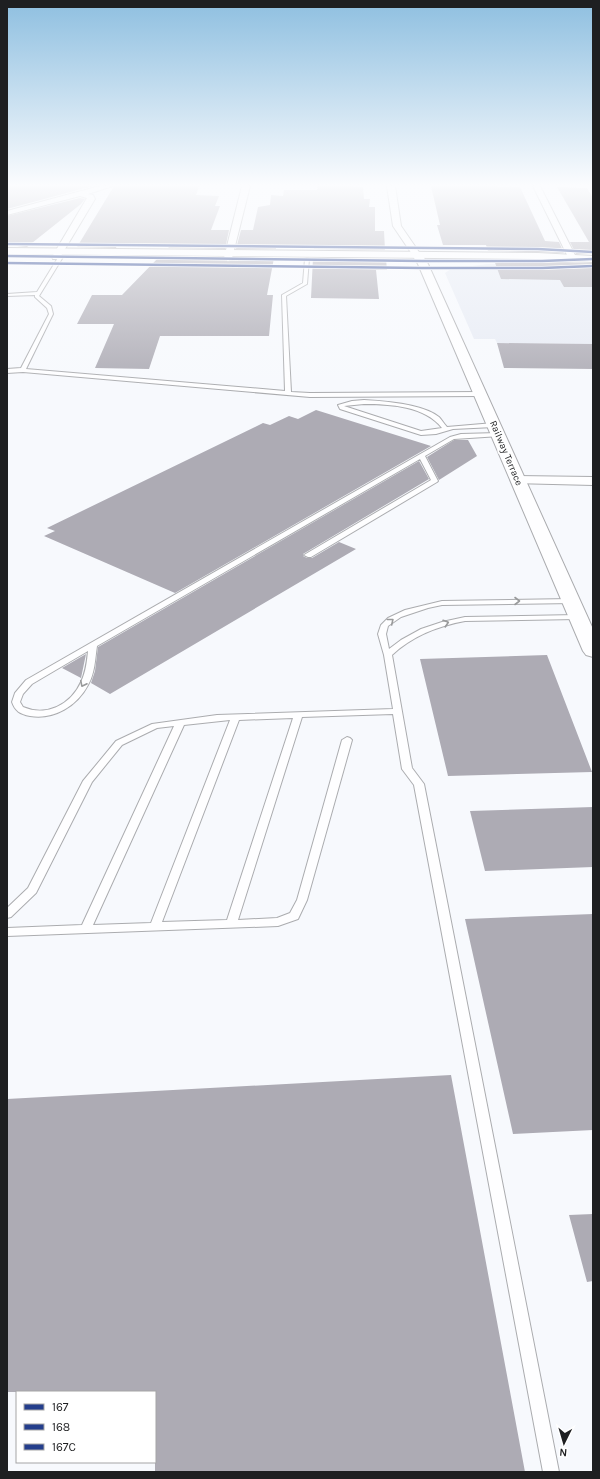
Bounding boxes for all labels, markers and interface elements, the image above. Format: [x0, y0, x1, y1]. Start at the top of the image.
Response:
street label: Railway Terrace [487, 419, 525, 487]
one-way arrow [514, 597, 520, 605]
one-way arrow [386, 619, 394, 626]
one-way arrow [442, 620, 449, 628]
one-way arrow [80, 679, 88, 687]
legend [16, 1391, 156, 1463]
text: 167 [52, 1400, 69, 1414]
text: 168 [52, 1420, 70, 1434]
north arrow [544, 1423, 584, 1463]
text: 167C [52, 1440, 76, 1454]
text: N [559, 1446, 568, 1459]

